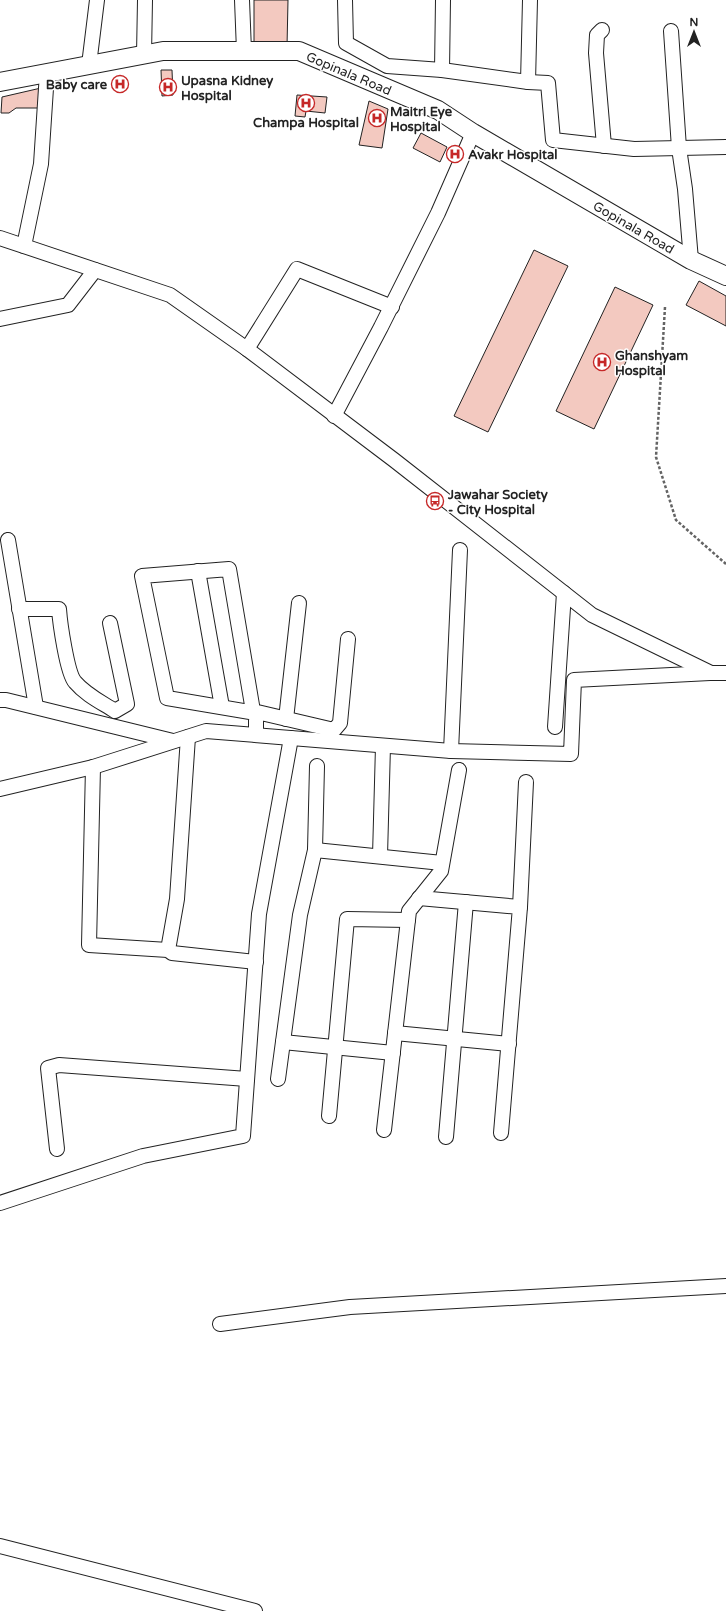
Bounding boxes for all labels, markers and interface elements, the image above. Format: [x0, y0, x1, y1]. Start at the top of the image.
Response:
north arrow [674, 12, 714, 52]
text: N [690, 16, 698, 29]
street label: Gopinala Road [304, 49, 394, 99]
place label: Upasna Kidney Hospital [181, 73, 273, 104]
hospital icon: Baby care [110, 74, 130, 94]
place label: Baby care [46, 77, 108, 93]
hospital icon: Upasna Kidney Hospital [158, 77, 178, 97]
hospital icon: Champa Hospital [296, 93, 316, 113]
place label: Maitri Eye Hospital [390, 104, 453, 135]
hospital icon: Maitri Eye Hospital [367, 108, 387, 128]
place label: Champa Hospital [253, 115, 359, 131]
hospital icon: Avakr Hospital [445, 144, 465, 164]
place label: Avakr Hospital [468, 147, 558, 163]
street label: Gopinala Road [590, 198, 677, 258]
place label: Ghanshyam Hospital [615, 348, 688, 379]
hospital icon: Ghanshyam Hospital [592, 352, 612, 372]
place label: Jawahar Society - City Hospital [447, 487, 548, 518]
bus stop icon: Jawahar Society - City Hospital [425, 491, 445, 511]

